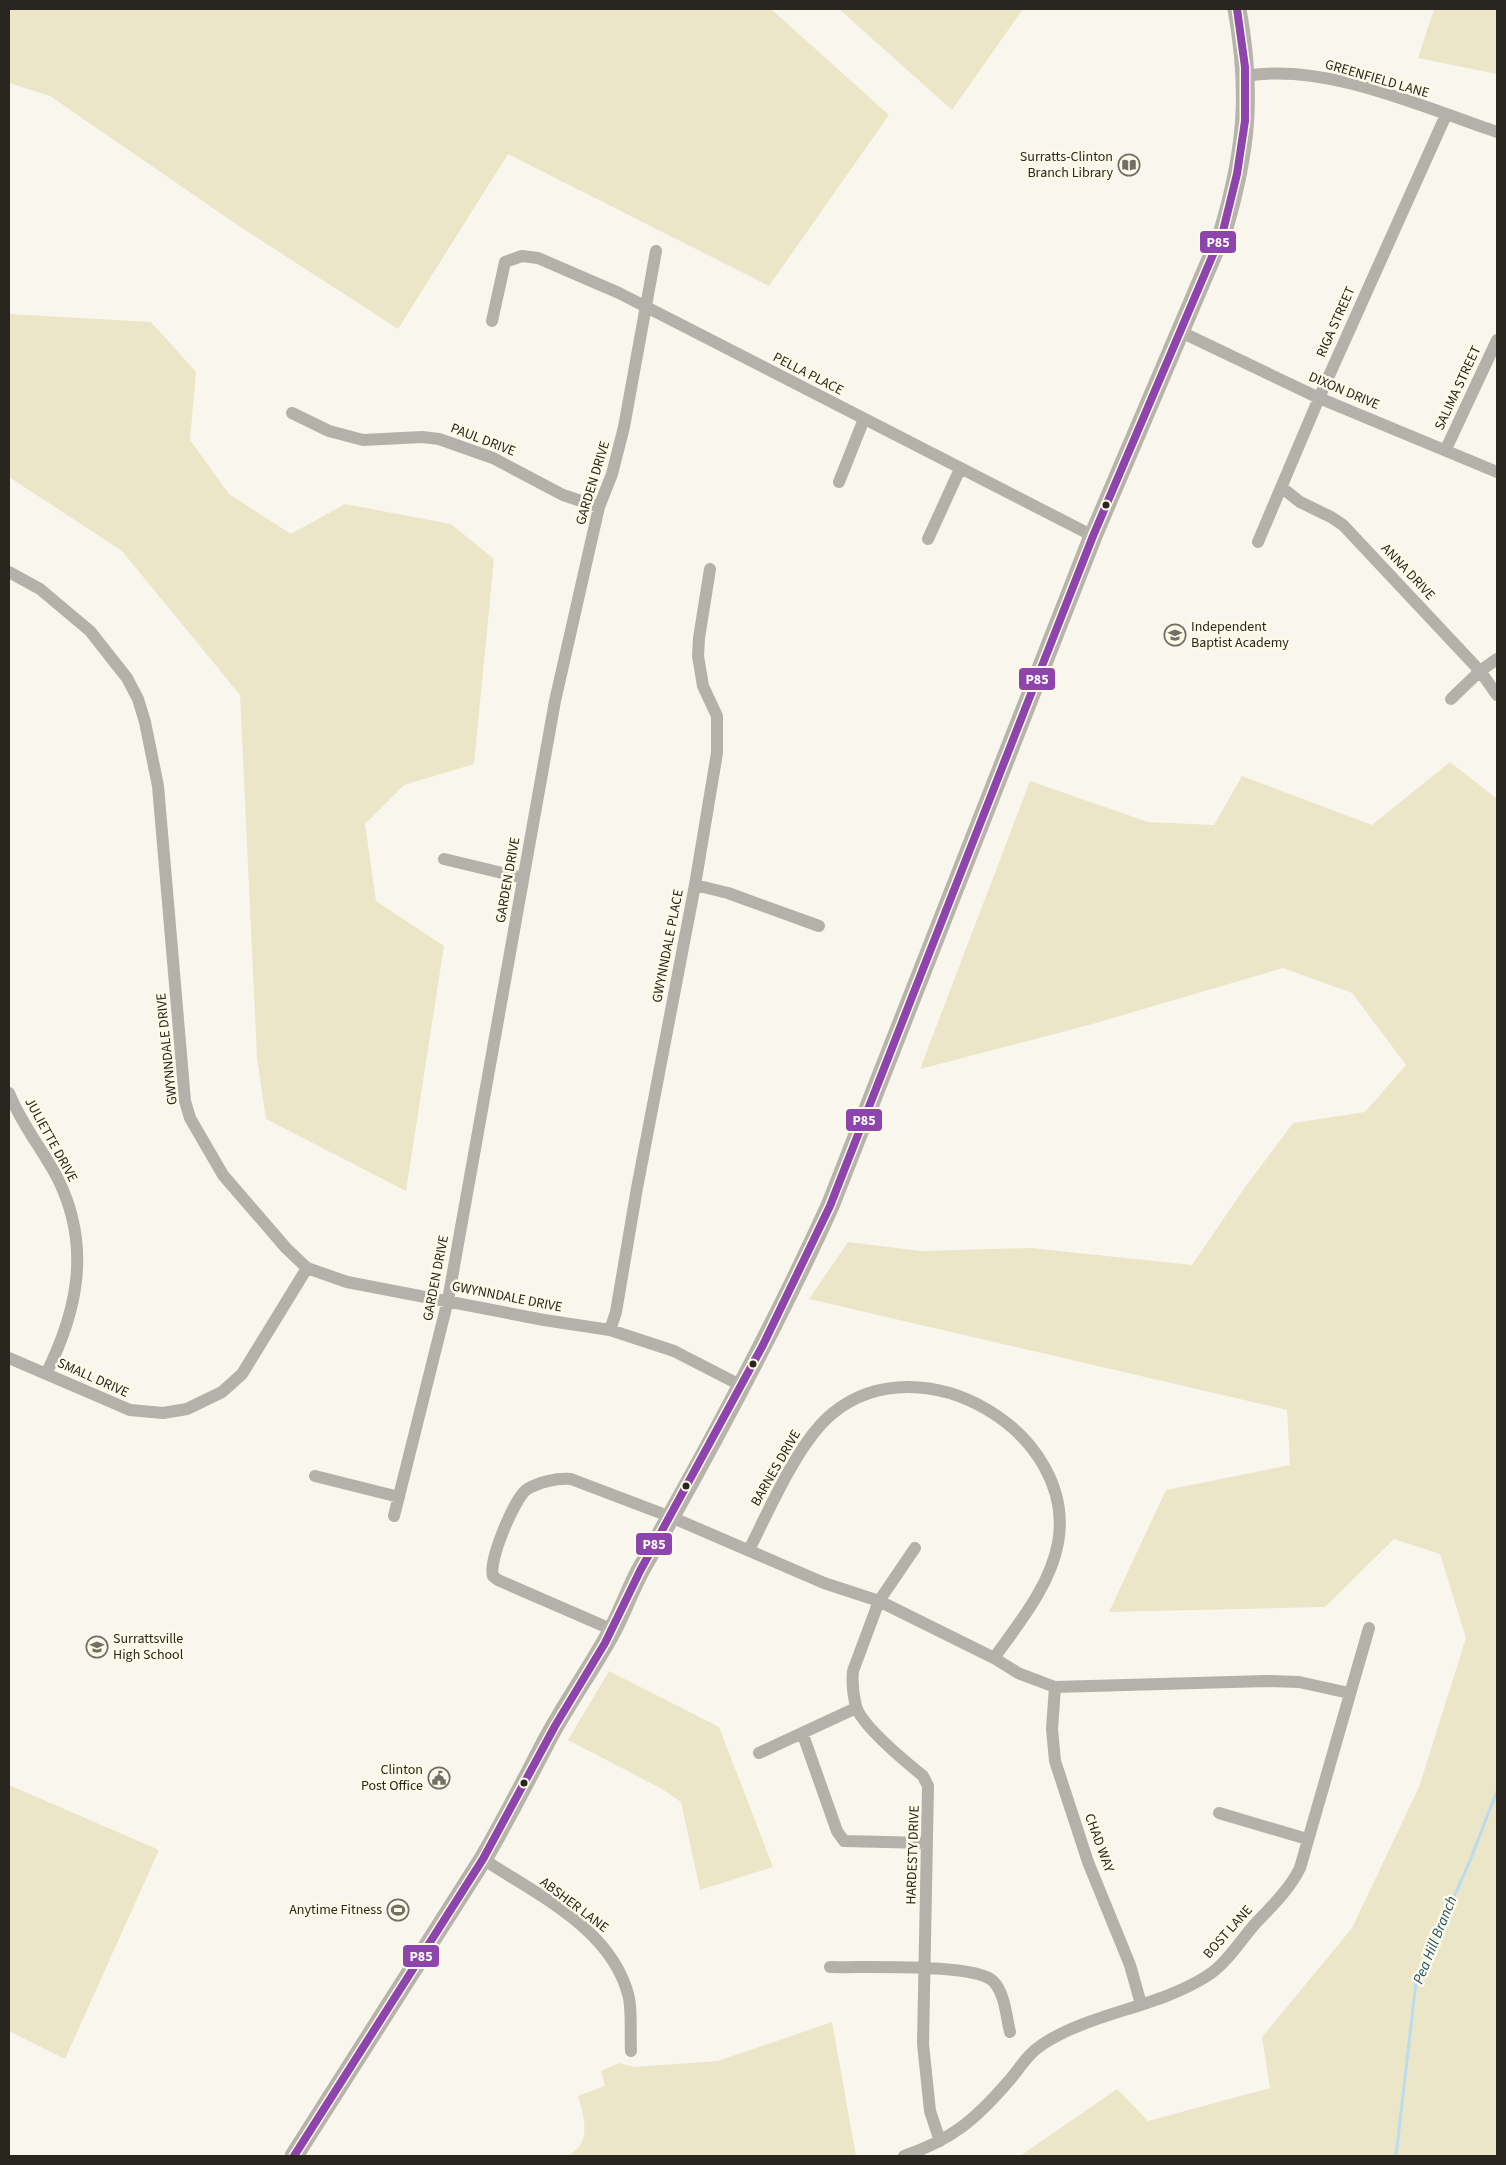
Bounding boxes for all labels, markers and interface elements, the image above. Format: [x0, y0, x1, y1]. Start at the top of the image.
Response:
street label: GREENFIELD LANE [1323, 55, 1431, 103]
place label: Surratts-Clinton Branch Library [1020, 147, 1113, 183]
library icon: Surratts-Clinton Branch Library [1117, 153, 1141, 177]
line badge: P85 [1199, 230, 1237, 254]
text: P85 [1206, 233, 1230, 253]
street label: RIGA STREET [1311, 283, 1361, 361]
street label: SALIMA STREET [1430, 342, 1487, 433]
street label: PELLA PLACE [769, 348, 847, 400]
street label: DIXON DRIVE [1305, 367, 1383, 415]
street label: PAUL DRIVE [448, 418, 518, 462]
street label: GARDEN DRIVE [571, 439, 615, 527]
unlabelled marker [1101, 500, 1111, 510]
street label: ANNA DRIVE [1376, 539, 1440, 605]
place label: Independent Baptist Academy [1191, 617, 1289, 653]
school or university icon: Independent Baptist Academy [1163, 623, 1187, 647]
line badge: P85 [1018, 667, 1056, 691]
text: P85 [1025, 670, 1049, 690]
street label: GARDEN DRIVE [491, 835, 525, 925]
street label: GWYNNDALE PLACE [647, 888, 689, 1004]
street label: GWYNNDALE DRIVE [151, 992, 183, 1106]
street label: JULIETTE DRIVE [20, 1094, 82, 1186]
line badge: P85 [845, 1108, 883, 1132]
text: P85 [852, 1111, 876, 1131]
street label: GARDEN DRIVE [418, 1233, 454, 1323]
street label: GWYNNDALE DRIVE [450, 1276, 564, 1318]
street label: SMALL DRIVE [54, 1353, 132, 1403]
unlabelled marker [748, 1359, 758, 1369]
street label: BARNES DRIVE [746, 1426, 806, 1510]
unlabelled marker [681, 1481, 691, 1491]
line badge: P85 [635, 1532, 673, 1556]
text: P85 [642, 1535, 666, 1555]
place label: Surrattsville High School [113, 1629, 184, 1665]
school or university icon: Surrattsville High School [85, 1635, 109, 1659]
place label: Clinton Post Office [361, 1760, 423, 1796]
public building icon: Clinton Post Office [427, 1766, 451, 1790]
unlabelled marker [519, 1778, 529, 1788]
street label: HARDESTY DRIVE [901, 1805, 925, 1905]
street label: CHAD WAY [1079, 1811, 1119, 1875]
street label: ABSHER LANE [536, 1873, 612, 1937]
water label: Pea Hill Branch [1408, 1893, 1462, 1987]
sports icon: Anytime Fitness [386, 1898, 410, 1922]
place label: Anytime Fitness [289, 1900, 382, 1920]
street label: BOST LANE [1199, 1901, 1257, 1963]
line badge: P85 [402, 1944, 440, 1968]
text: P85 [409, 1947, 433, 1967]

